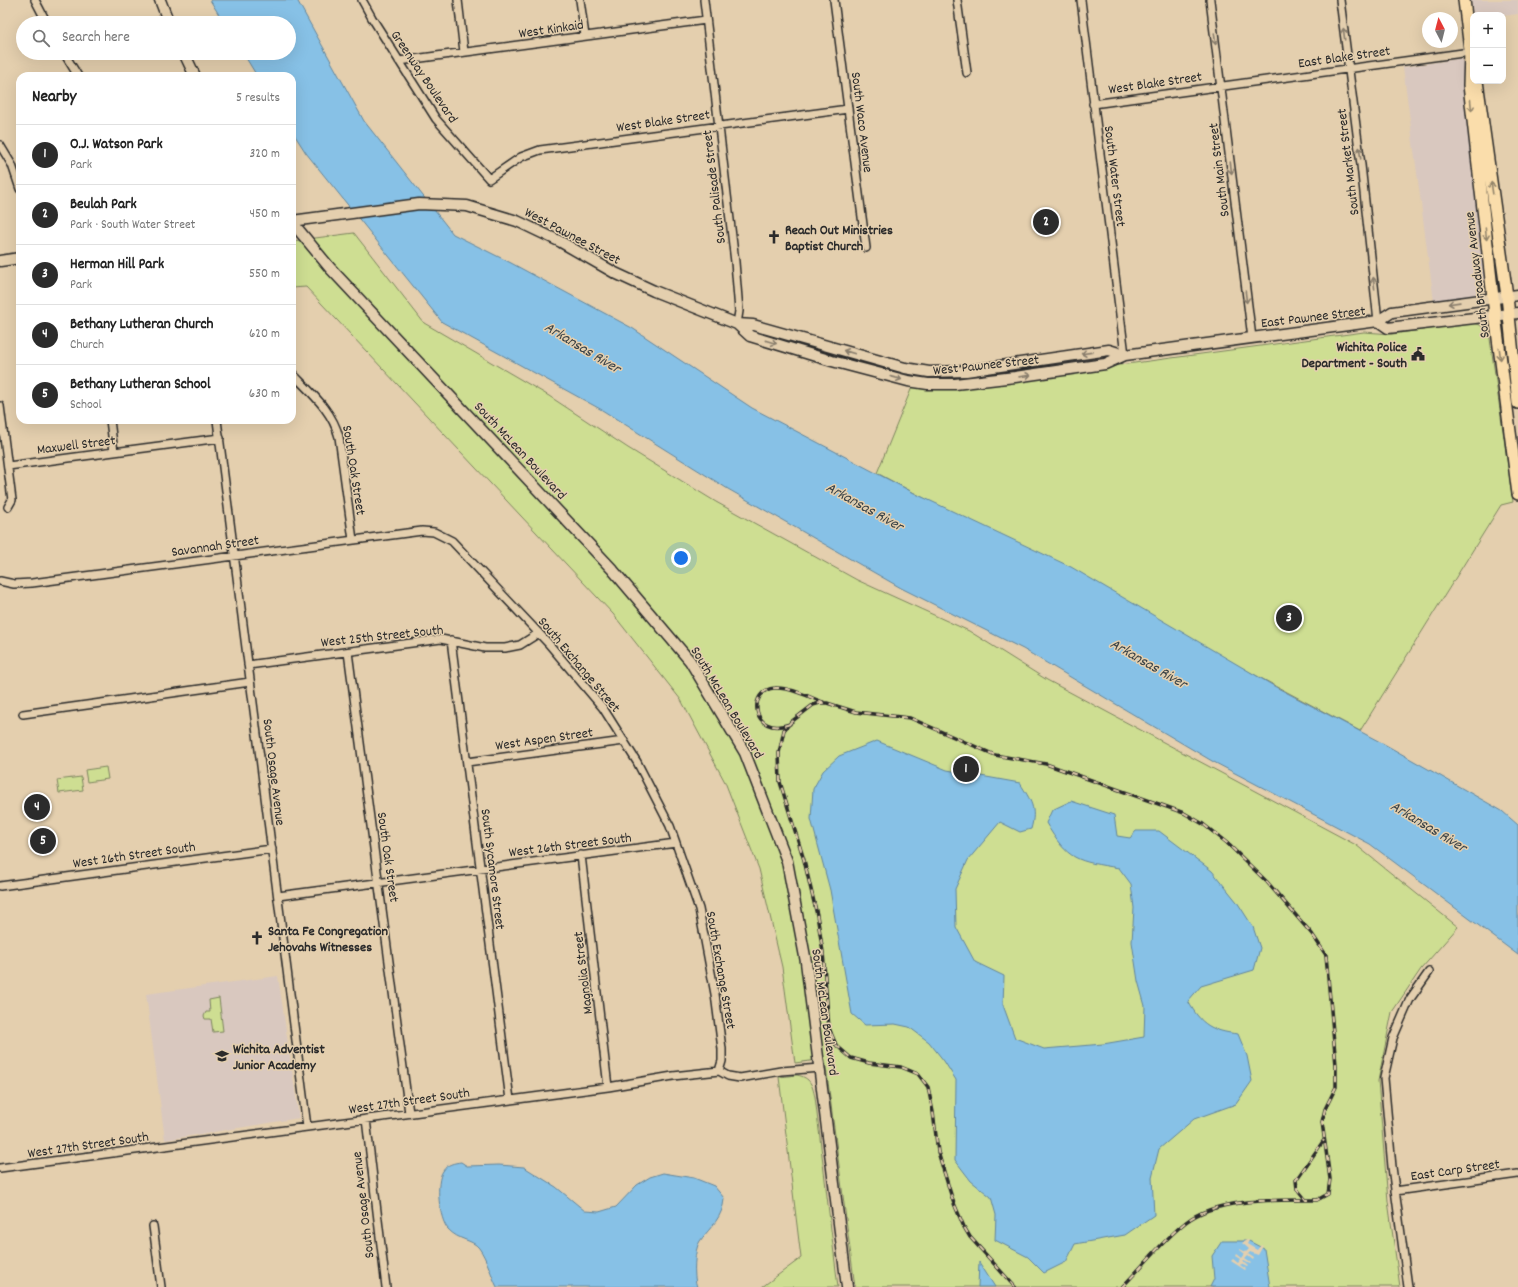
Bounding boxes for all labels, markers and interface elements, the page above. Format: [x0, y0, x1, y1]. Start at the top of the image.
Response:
north arrow [1422, 12, 1458, 48]
map controls [1470, 12, 1506, 84]
button: + [1470, 12, 1506, 48]
search box [16, 16, 296, 60]
street label: West Kinkaid [518, 16, 585, 44]
icon: search [30, 27, 52, 49]
text: Search here [62, 27, 130, 49]
street label: Greenway Boulevard [385, 27, 462, 128]
one-way arrow [1341, 28, 1348, 41]
one-way arrow [1211, 32, 1219, 45]
street label: East Blake Street [1297, 42, 1392, 74]
button: − [1470, 48, 1506, 84]
street label: West Blake Street [1107, 68, 1203, 100]
street label: South Waco Avenue [845, 71, 877, 174]
text: Nearby [32, 86, 76, 110]
text: 5 results [236, 89, 280, 108]
one-way arrow [1468, 98, 1475, 111]
street label: West Blake Street [615, 106, 711, 138]
street label: South Market Street [1333, 107, 1365, 216]
street label: South Main Street [1204, 122, 1236, 218]
street label: South Water Street [1098, 125, 1130, 228]
street label: South Palisade Street [698, 129, 732, 245]
text: O.J. Watson Park [70, 134, 163, 156]
text: 1 [44, 145, 46, 164]
text: 320 m [250, 145, 280, 164]
one-way arrow [1356, 147, 1363, 160]
text: Park [70, 156, 92, 175]
one-way arrow [1227, 161, 1235, 174]
one-way arrow [1488, 182, 1496, 195]
text: Beulah Park [70, 194, 137, 216]
street label: West Pawnee Street [520, 203, 624, 271]
text: 2 [42, 205, 48, 224]
text: 450 m [250, 205, 280, 224]
pin: 2 [1033, 207, 1059, 237]
street label: South Broadway Avenue [1460, 210, 1496, 339]
text: Park · South Water Street [70, 216, 195, 235]
place label: Reach Out Ministries Baptist Church [785, 221, 893, 257]
one-way arrow [1482, 227, 1490, 240]
church icon: Reach Out Ministries Baptist Church [766, 229, 782, 245]
text: Herman Hill Park [70, 254, 164, 276]
text: 3 [42, 265, 48, 284]
text: 550 m [249, 265, 280, 284]
text: Park [70, 276, 92, 295]
one-way arrow [1370, 277, 1377, 290]
one-way arrow [1243, 290, 1250, 303]
one-way arrow [1448, 299, 1461, 307]
street label: East Pawnee Street [1260, 302, 1367, 334]
text: Bethany Lutheran Church [70, 314, 213, 336]
water label: Arkansas River [540, 317, 625, 381]
text: 4 [42, 325, 48, 344]
text: 620 m [249, 325, 280, 344]
text: Church [70, 336, 104, 355]
place label: Wichita Police Department - South [1302, 338, 1408, 374]
one-way arrow [764, 339, 777, 346]
public building icon: Wichita Police Department - South [1410, 346, 1426, 362]
one-way arrow [1496, 347, 1504, 360]
one-way arrow [842, 348, 855, 355]
street label: West Pawnee Street [932, 350, 1040, 381]
one-way arrow [1081, 350, 1094, 357]
one-way arrow [1018, 372, 1031, 380]
text: Bethany Lutheran School [70, 374, 211, 396]
one-way arrow [889, 375, 902, 382]
text: 5 [42, 385, 48, 404]
text: 630 m [249, 385, 280, 404]
text: School [70, 396, 102, 415]
street label: South McLean Boulevard [469, 398, 570, 505]
street label: South Oak Street [336, 424, 370, 517]
street label: Maxwell Street [36, 431, 117, 461]
water label: Arkansas River [821, 477, 908, 539]
street label: Savannah Street [170, 531, 260, 563]
your location [671, 548, 691, 568]
pin: 3 [1276, 603, 1302, 633]
street label: South Exchange Street [532, 613, 624, 717]
street label: West 25th Street South [320, 621, 444, 653]
water label: Arkansas River [1105, 634, 1192, 696]
street label: South McLean Boulevard [685, 643, 768, 763]
street label: South Osage Avenue [257, 718, 289, 827]
street label: West Aspen Street [494, 723, 594, 757]
pin: 1 [953, 754, 979, 784]
pin: 4 [24, 792, 50, 822]
water label: Arkansas River [1386, 796, 1471, 860]
street label: South Sycamore Street [475, 808, 509, 931]
street label: South Oak Street [371, 811, 403, 904]
pin: 5 [30, 826, 56, 856]
street label: West 26th Street South [508, 829, 633, 863]
street label: West 26th Street South [72, 837, 197, 874]
street label: South Exchange Street [700, 910, 740, 1031]
place label: Santa Fe Congregation Jehovahs Witnesses [268, 922, 389, 958]
church icon: Santa Fe Congregation Jehovahs Witnesses [249, 930, 265, 946]
street label: Magnolia Street [569, 930, 599, 1015]
street label: South McLean Boulevard [805, 948, 843, 1077]
place label: Wichita Adventist Junior Academy [233, 1040, 325, 1076]
school or university icon: Wichita Adventist Junior Academy [214, 1048, 230, 1064]
street label: West 27th Street South [347, 1084, 471, 1120]
street label: West 27th Street South [26, 1128, 150, 1164]
street label: South Osage Avenue [348, 1150, 380, 1259]
street label: East Carp Street [1410, 1155, 1501, 1187]

